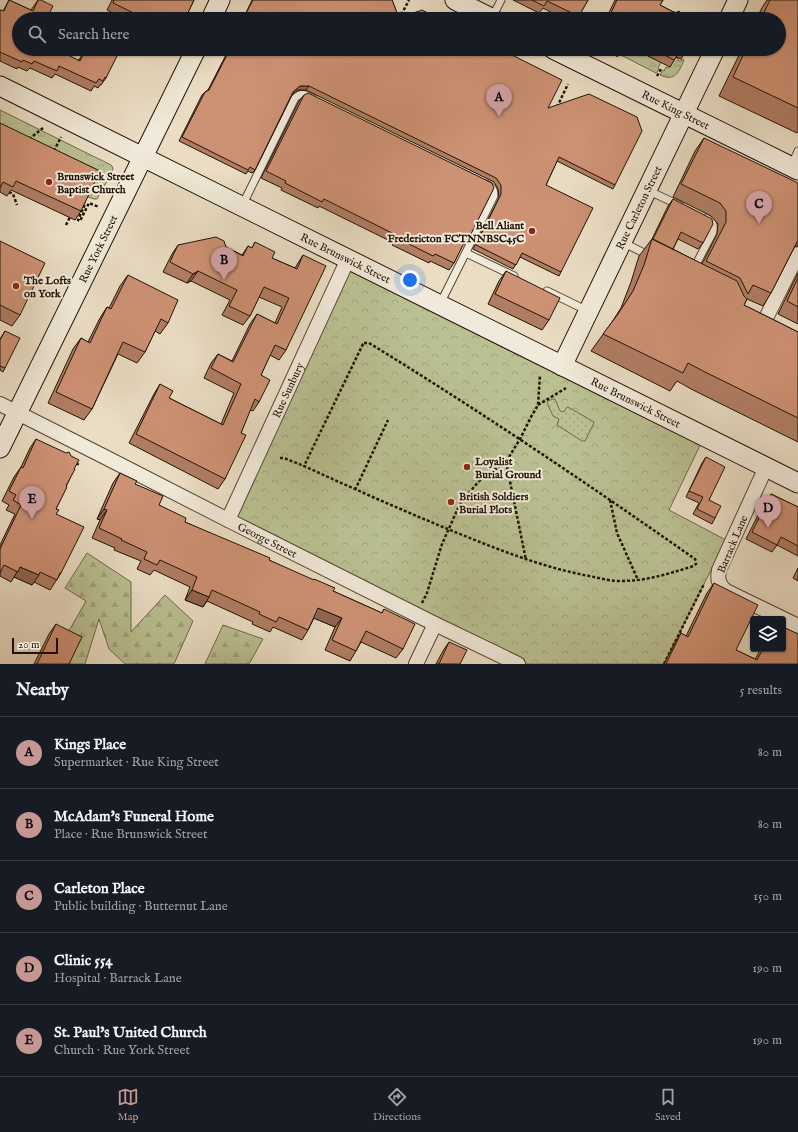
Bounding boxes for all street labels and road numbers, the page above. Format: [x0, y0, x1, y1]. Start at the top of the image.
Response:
street label: Rue King Street [639, 88, 712, 133]
street label: Rue Carleton Street [613, 163, 666, 252]
street label: Rue York Street [76, 213, 121, 285]
street label: Rue Brunswick Street [298, 231, 393, 287]
street label: Rue Sunbury [270, 360, 308, 421]
street label: Rue Brunswick Street [588, 375, 683, 432]
street label: Barrack Lane [714, 513, 751, 575]
street label: George Street [235, 520, 299, 562]

